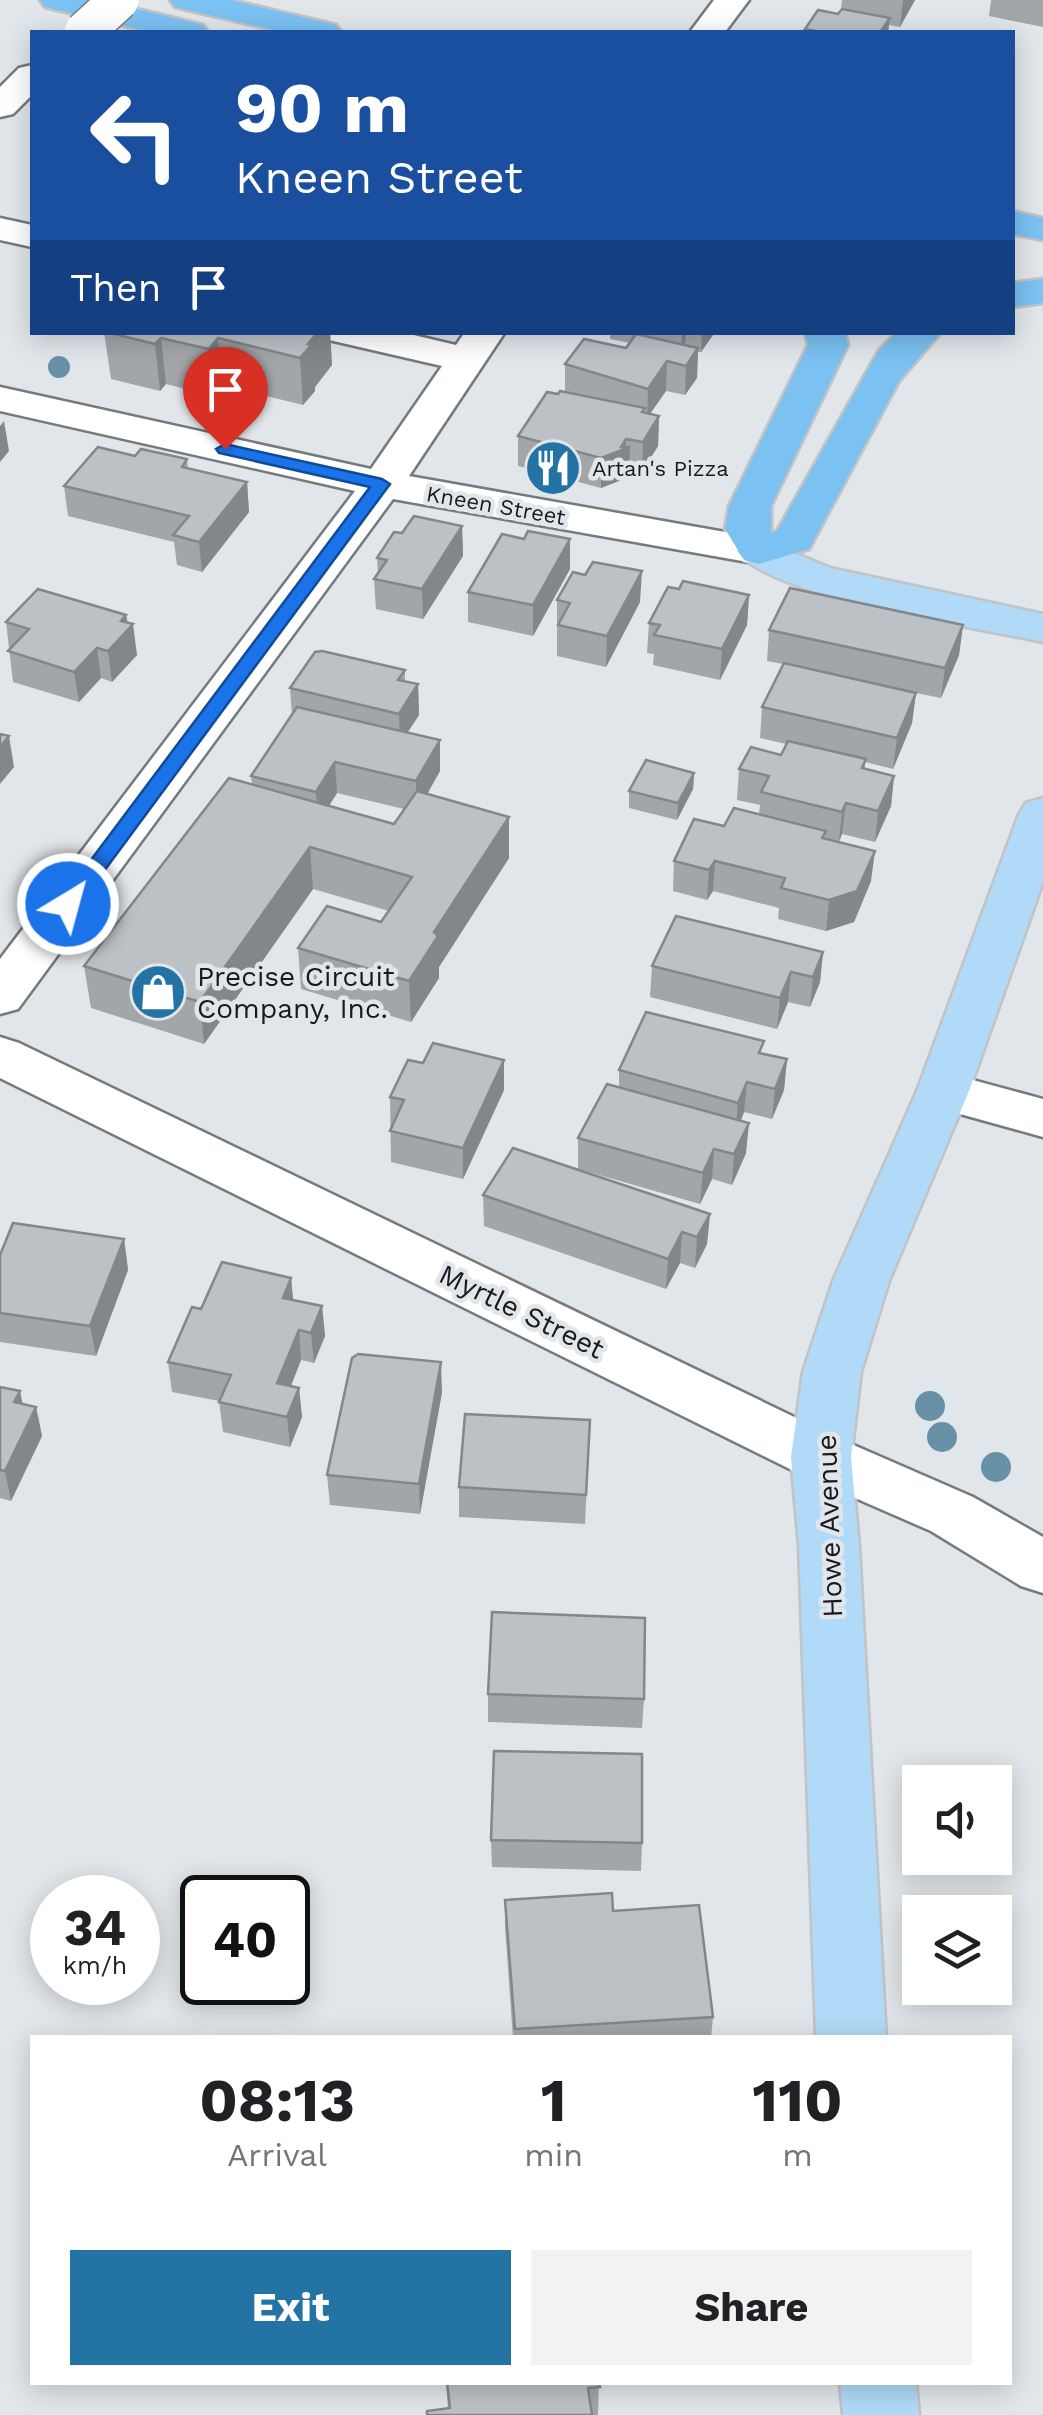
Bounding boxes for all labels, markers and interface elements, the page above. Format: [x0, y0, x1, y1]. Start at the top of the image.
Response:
text: 90 m [235, 67, 409, 149]
icon: left [70, 70, 200, 200]
text: Kneen Street [235, 151, 523, 204]
icon: arrive [181, 260, 236, 315]
text: Then [70, 266, 161, 310]
pin [183, 347, 268, 450]
icon: arrive [198, 362, 253, 417]
restaurant icon: Artan's Pizza [523, 438, 583, 498]
place label: Artan's Pizza [592, 456, 729, 481]
street label: Kneen Street [424, 481, 567, 530]
position arrow [16, 852, 120, 956]
place label: Precise Circuit Company, Inc. [197, 960, 395, 1025]
shop icon: Precise Circuit Company, Inc. [128, 962, 188, 1022]
street label: Myrtle Street [434, 1257, 610, 1366]
street label: Howe Avenue [810, 1434, 849, 1618]
map controls [902, 1765, 1012, 2005]
button: sound [902, 1765, 1012, 1875]
speed limit sign: 40 [180, 1875, 310, 2005]
button: layers [902, 1895, 1012, 2005]
text: 34 [64, 1898, 126, 1957]
text: km/h [63, 1951, 127, 1980]
text: 08:13 [199, 2065, 355, 2136]
text: 1 [541, 2065, 567, 2136]
text: 110 [752, 2065, 843, 2136]
text: Arrival [227, 2136, 327, 2174]
text: min [524, 2136, 583, 2174]
text: m [782, 2136, 813, 2174]
button: Exit [70, 2250, 511, 2365]
button: Share [531, 2250, 972, 2365]

